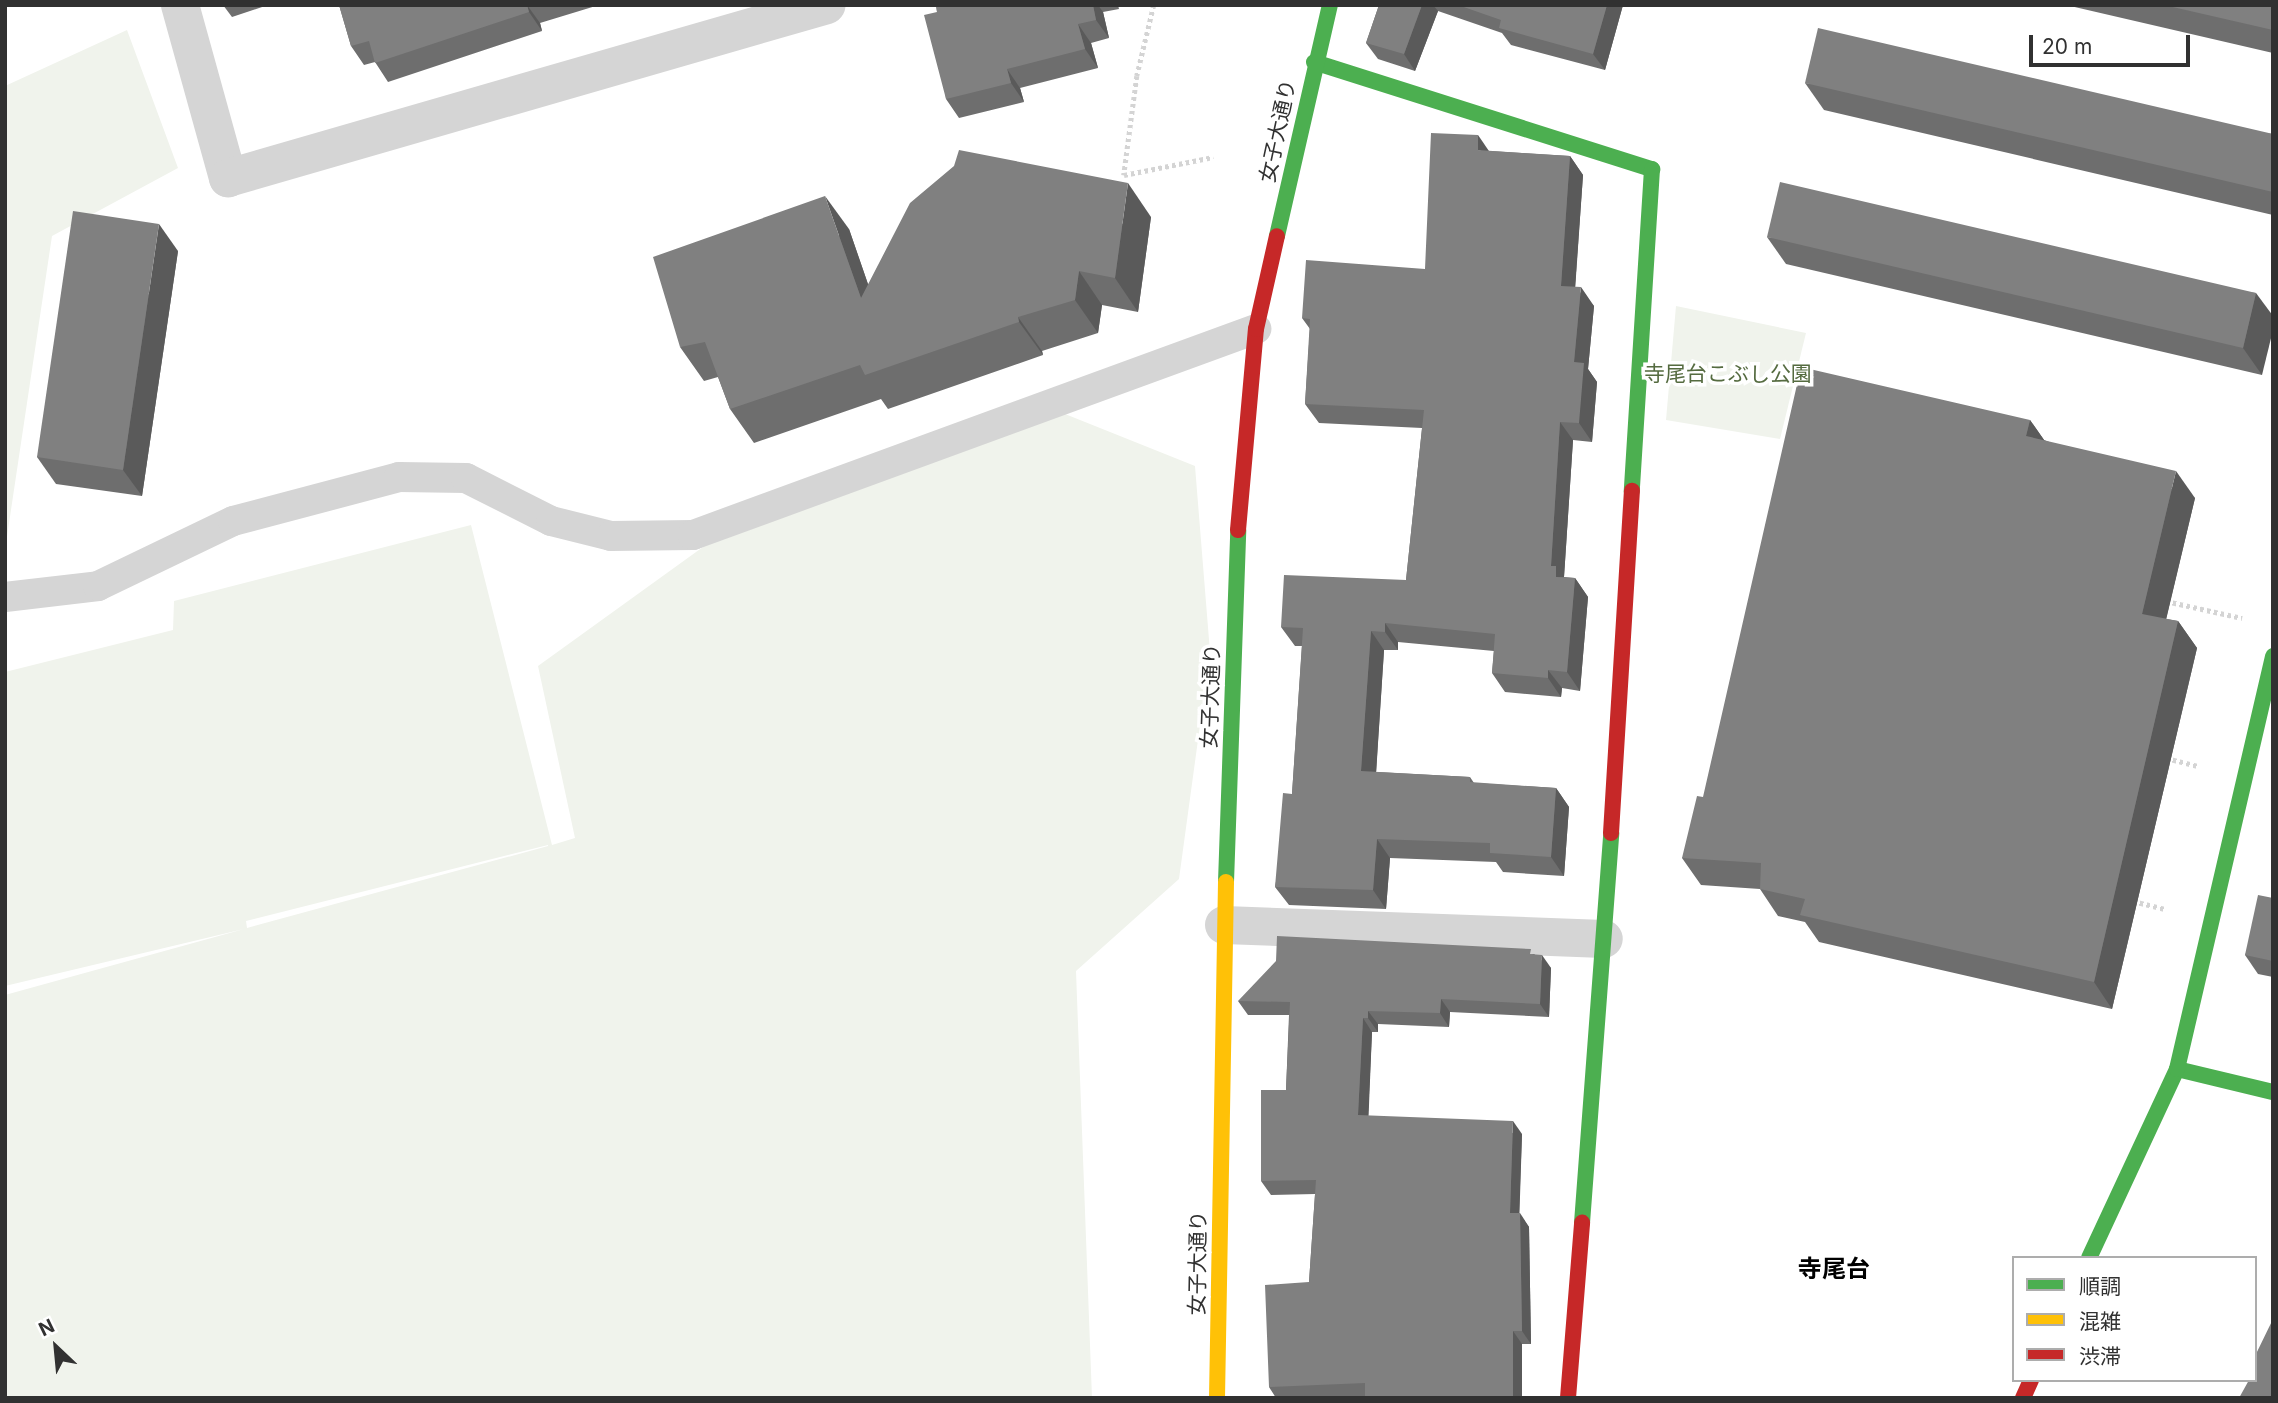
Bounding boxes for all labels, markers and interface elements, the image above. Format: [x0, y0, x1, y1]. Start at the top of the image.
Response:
scale bar [2033, 21, 2194, 65]
text: 20 m [2042, 34, 2092, 59]
street label: 女子大通り [1255, 77, 1301, 185]
park label: 寺尾台こぶし公園 [1644, 361, 1812, 387]
street label: 女子大通り [1197, 643, 1225, 749]
street label: 女子大通り [1184, 1210, 1212, 1316]
district label: 寺尾台 [1798, 1255, 1870, 1283]
legend [2012, 1256, 2257, 1382]
text: 順調 [2079, 1274, 2121, 1299]
text: 混雑 [2079, 1309, 2121, 1334]
north arrow [21, 1312, 91, 1382]
text: N [35, 1314, 58, 1341]
text: 渋滞 [2079, 1344, 2121, 1369]

